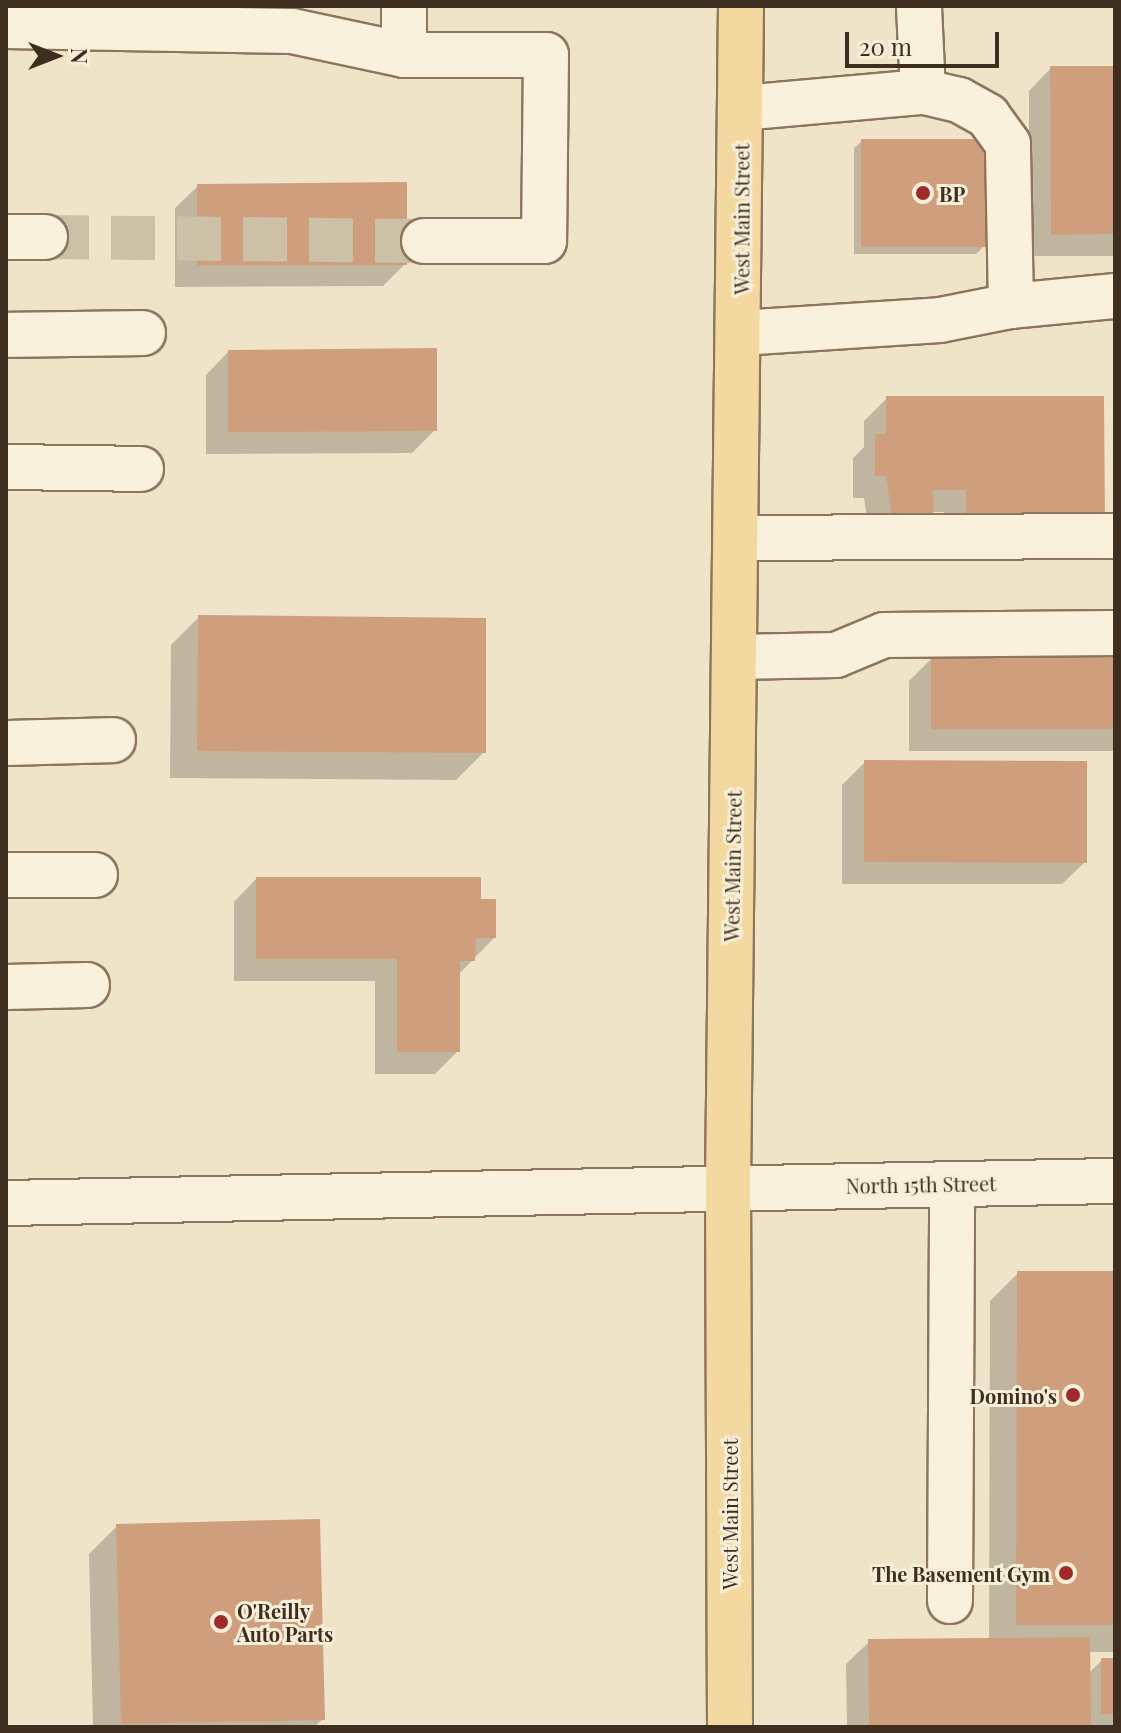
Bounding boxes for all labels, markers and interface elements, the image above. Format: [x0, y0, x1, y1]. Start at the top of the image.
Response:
north arrow [16, 16, 96, 96]
scale bar [849, 16, 1003, 66]
text: 20 m [859, 30, 912, 62]
text: N [65, 48, 95, 64]
street label: West Main Street [729, 143, 753, 295]
place label: BP [939, 181, 965, 205]
marker: BP [914, 184, 932, 202]
street label: West Main Street [719, 790, 745, 942]
street label: North 15th Street [846, 1171, 996, 1197]
place label: Domino's [969, 1383, 1057, 1407]
marker: Domino's [1064, 1386, 1082, 1404]
street label: West Main Street [717, 1438, 741, 1590]
place label: The Basement Gym [872, 1561, 1050, 1585]
marker: The Basement Gym [1057, 1564, 1075, 1582]
place label: O'Reilly Auto Parts [237, 1598, 333, 1645]
marker: O'Reilly Auto Parts [212, 1613, 230, 1631]

